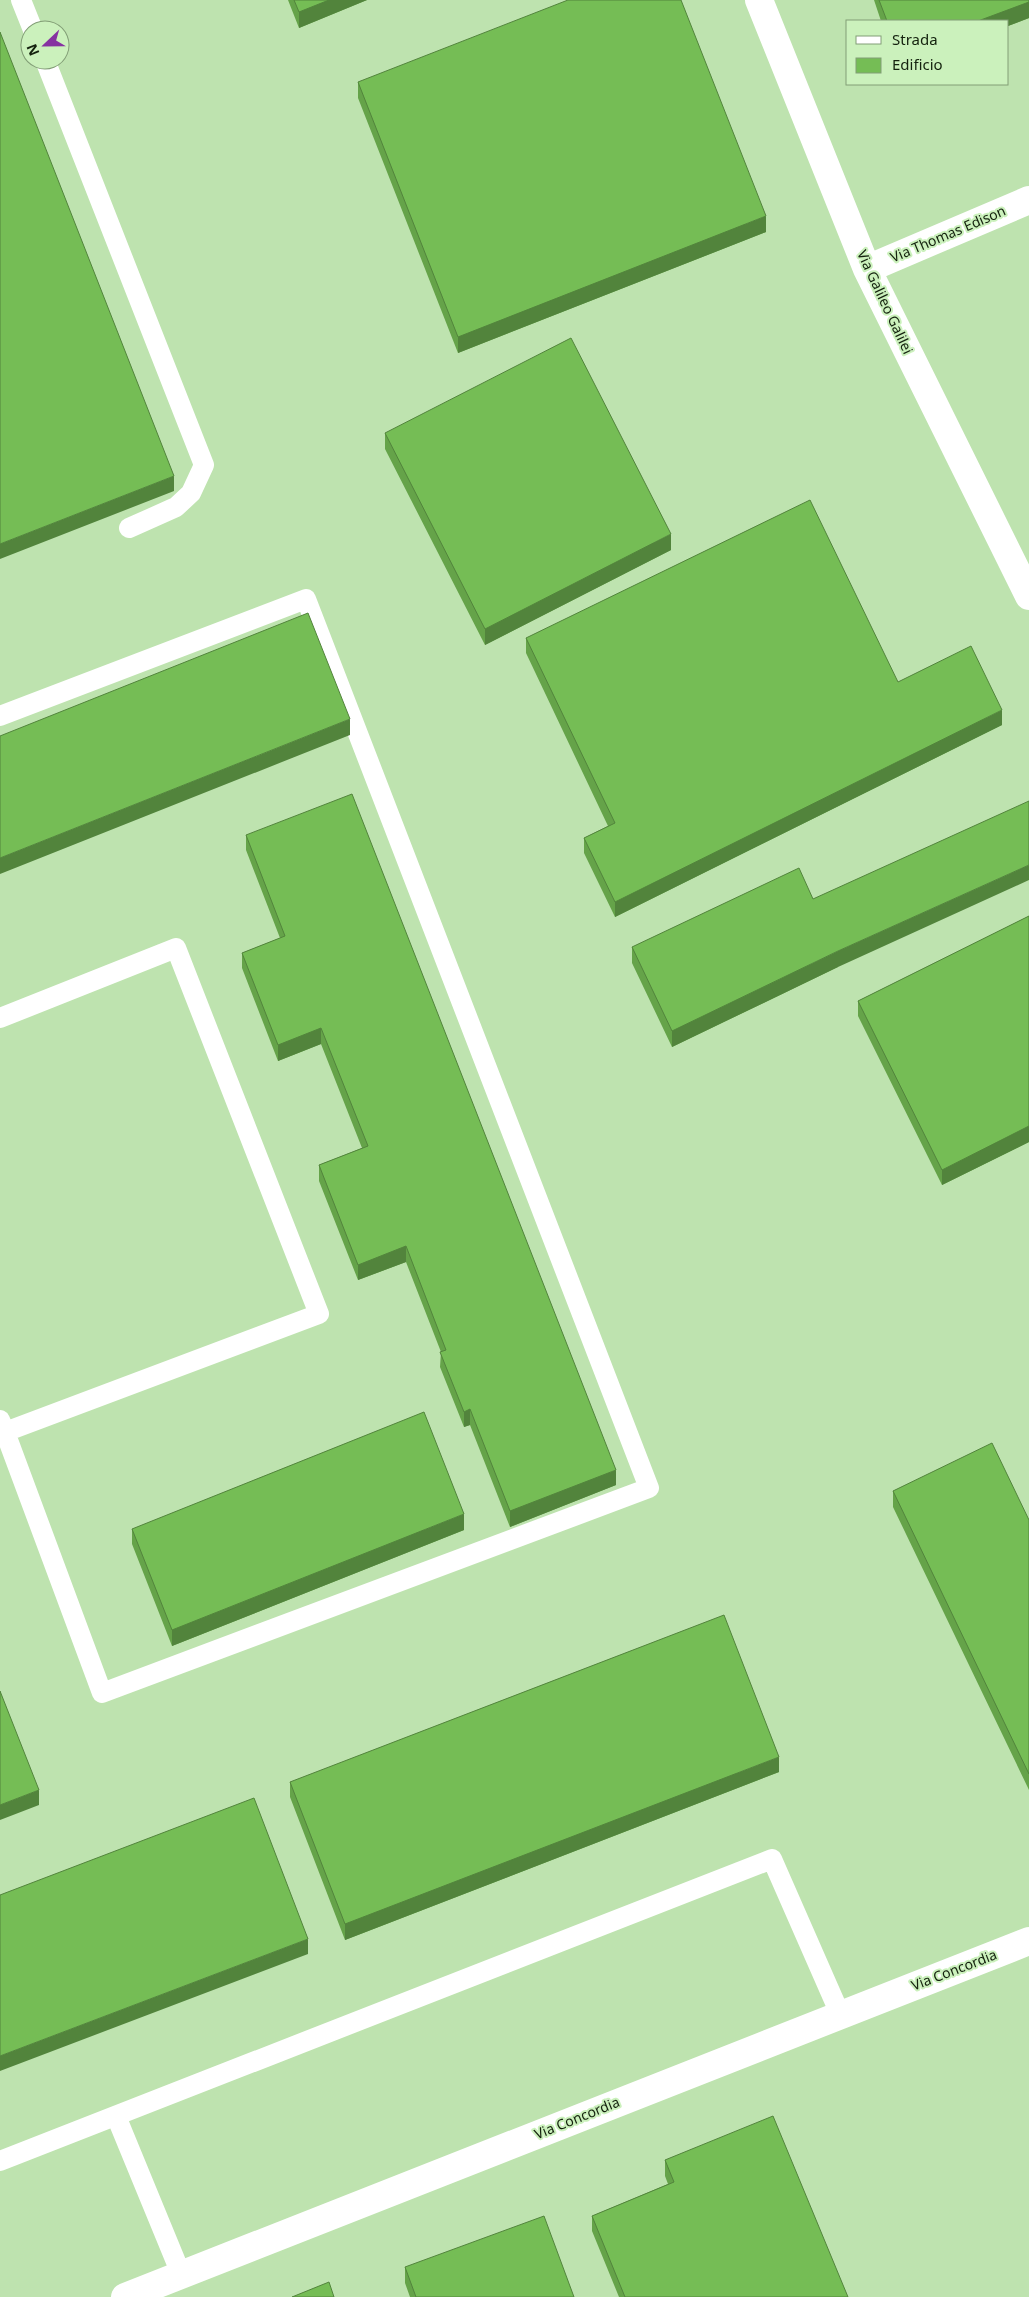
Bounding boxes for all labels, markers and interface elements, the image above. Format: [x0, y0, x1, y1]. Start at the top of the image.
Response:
north arrow [20, 20, 70, 70]
legend [846, 20, 1009, 85]
text: Strada [892, 29, 938, 49]
text: N [22, 41, 43, 59]
text: Edificio [892, 54, 943, 74]
street label: Via Thomas Edison [887, 201, 1008, 266]
street label: Via Galileo Galilei [853, 247, 918, 357]
street label: Via Concordia [908, 1944, 999, 1995]
street label: Via Concordia [531, 2092, 622, 2143]

